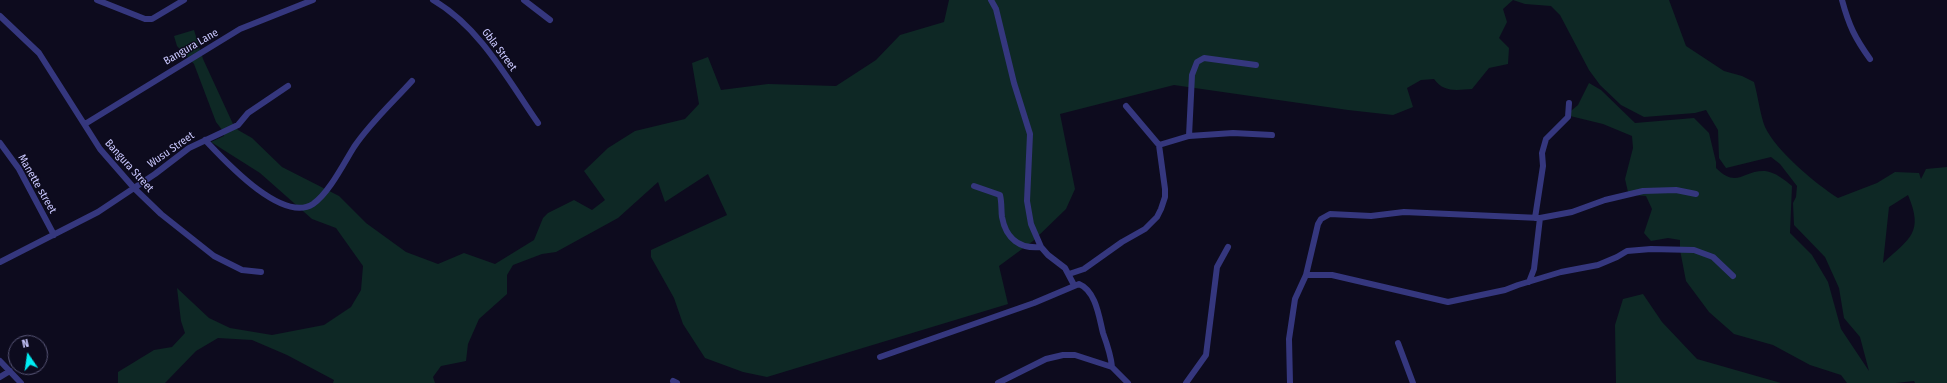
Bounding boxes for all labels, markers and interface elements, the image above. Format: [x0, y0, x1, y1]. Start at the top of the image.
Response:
street label: Bangura Lane [161, 26, 221, 68]
street label: Gbla Street [479, 26, 519, 74]
street label: Wusu Street [145, 129, 197, 171]
street label: Bangura Street [102, 137, 156, 195]
street label: Manette street [15, 152, 59, 216]
north arrow [8, 335, 48, 375]
text: N [21, 337, 30, 351]

